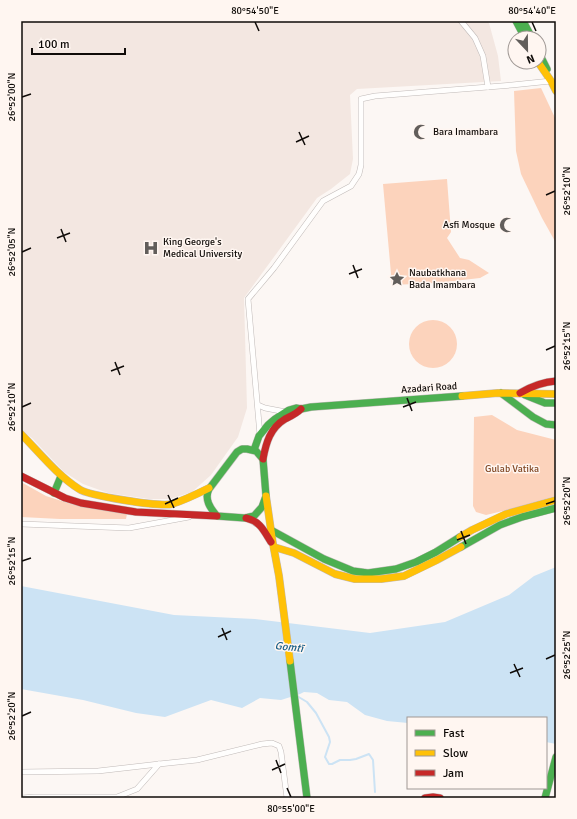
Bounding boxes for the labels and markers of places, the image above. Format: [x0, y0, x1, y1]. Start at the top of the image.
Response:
mosque icon: Bara Imambara [412, 123, 430, 141]
place label: Bara Imambara [433, 126, 498, 138]
mosque icon: Asfi Mosque [498, 216, 516, 234]
place label: Asfi Mosque [443, 219, 495, 231]
place label: King George's Medical University [163, 236, 242, 260]
hospital icon: King George's Medical University [142, 239, 160, 257]
place label: Naubatkhana Bada Imambara [409, 267, 476, 291]
place icon: Naubatkhana Bada Imambara [388, 270, 406, 288]

